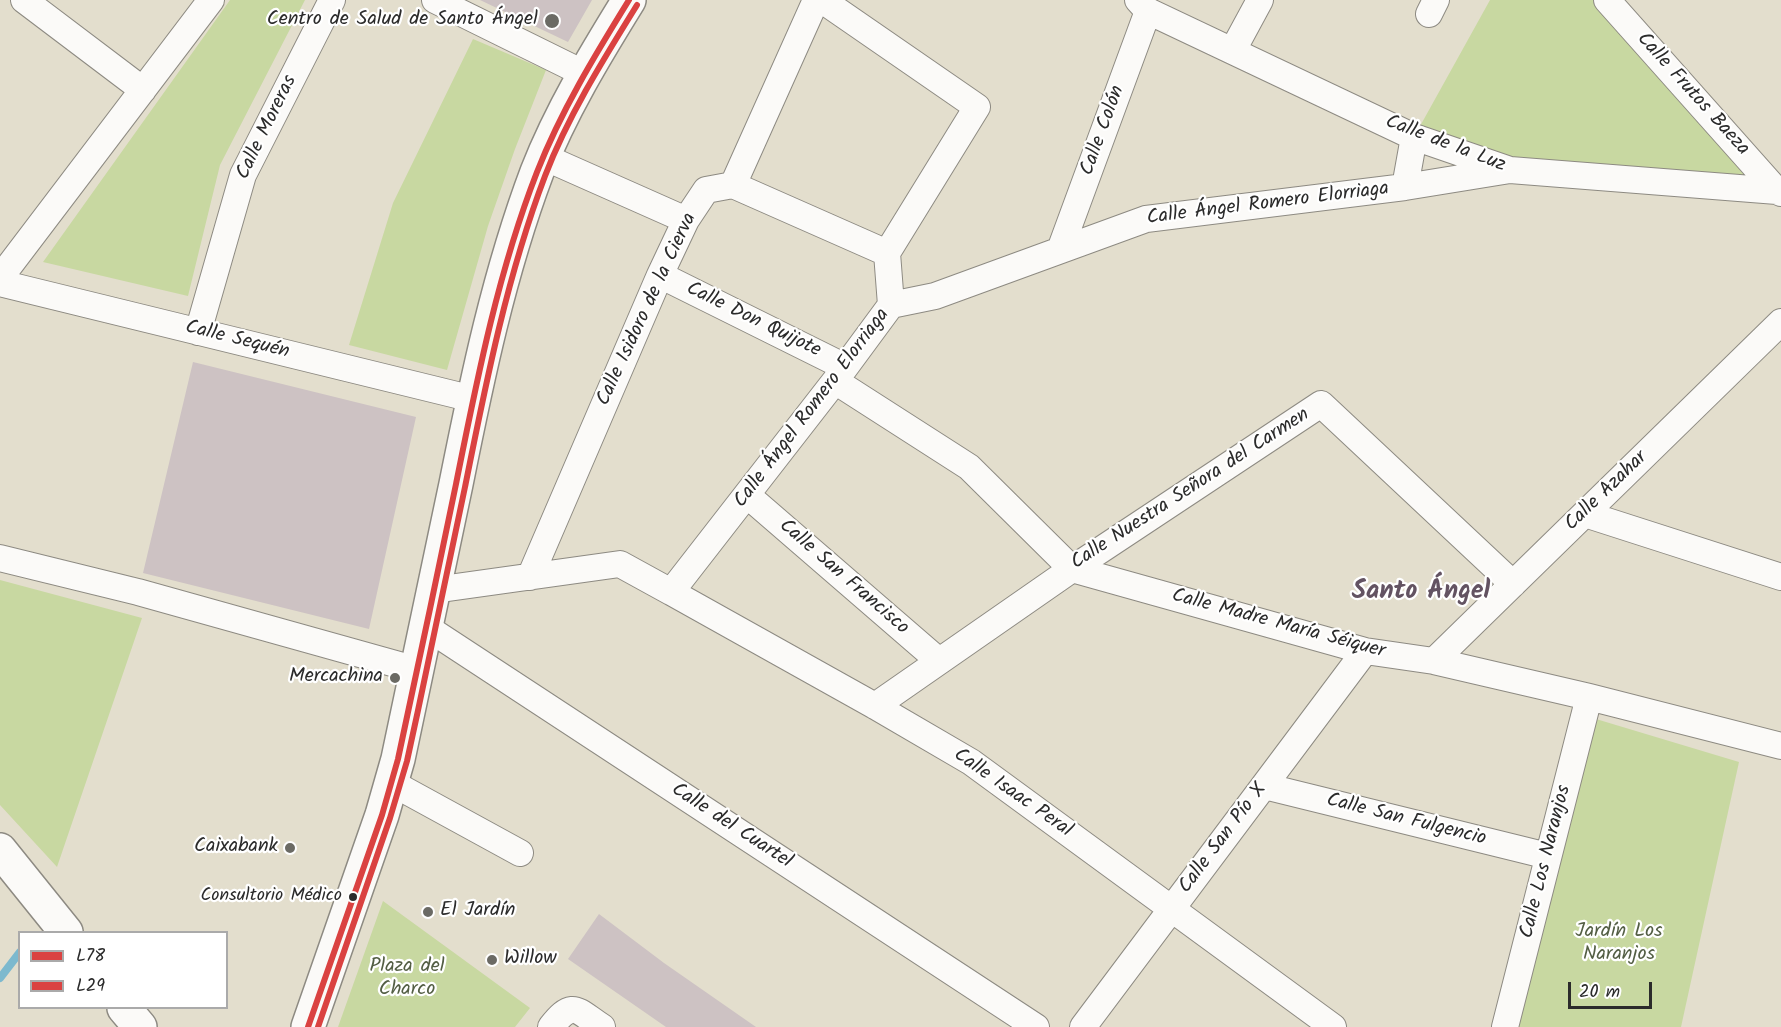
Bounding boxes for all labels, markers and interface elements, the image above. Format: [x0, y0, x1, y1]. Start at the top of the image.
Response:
place label: Centro de Salud de Santo Ángel [267, 9, 538, 33]
marker: Centro de Salud de Santo Ángel [543, 12, 561, 30]
street label: Calle Frutos Baeza [1630, 28, 1754, 162]
street label: Calle Moreras [232, 72, 304, 184]
street label: Calle Colón [1077, 83, 1131, 179]
street label: Calle de la Luz [1382, 111, 1508, 179]
street label: Calle Ángel Romero Elorriaga [1146, 178, 1390, 232]
street label: Calle Isidoro de la Cierva [593, 210, 703, 410]
street label: Calle Don Quijote [682, 278, 824, 364]
street label: Calle Ángel Romero Elorriaga [730, 304, 896, 514]
street label: Calle Sequén [183, 316, 291, 366]
street label: Calle Nuestra Señora del Carmen [1067, 404, 1315, 576]
street label: Calle Azahar [1561, 447, 1653, 537]
street label: Calle San Francisco [773, 515, 913, 641]
district label: Santo Ángel [1352, 578, 1490, 610]
street label: Calle Madre María Séiquer [1169, 585, 1387, 665]
place label: Mercachina [289, 666, 383, 690]
marker: Mercachina [388, 671, 402, 685]
street label: Calle Isaac Peral [948, 744, 1076, 844]
street label: Calle del Cuartel [666, 779, 796, 875]
street label: Calle San Pío X [1175, 779, 1273, 899]
street label: Calle Los Naranjos [1516, 783, 1578, 941]
street label: Calle San Fulgencio [1324, 790, 1488, 852]
place label: Caixabank [194, 836, 278, 860]
marker: Caixabank [283, 841, 297, 855]
place label: Consultorio Médico [200, 886, 342, 908]
marker: Consultorio Médico [347, 891, 359, 903]
place label: El Jardín [440, 900, 515, 924]
marker: El Jardín [421, 905, 435, 919]
park label: Jardín Los Naranjos [1575, 921, 1663, 968]
legend [18, 931, 228, 1009]
text: L78 [76, 942, 105, 971]
place label: Willow [504, 948, 557, 972]
marker: Willow [485, 953, 499, 967]
park label: Plaza del Charco [369, 956, 445, 1003]
scale bar [1571, 970, 1655, 1008]
text: L29 [76, 972, 105, 1001]
text: 20 m [1579, 978, 1620, 1007]

